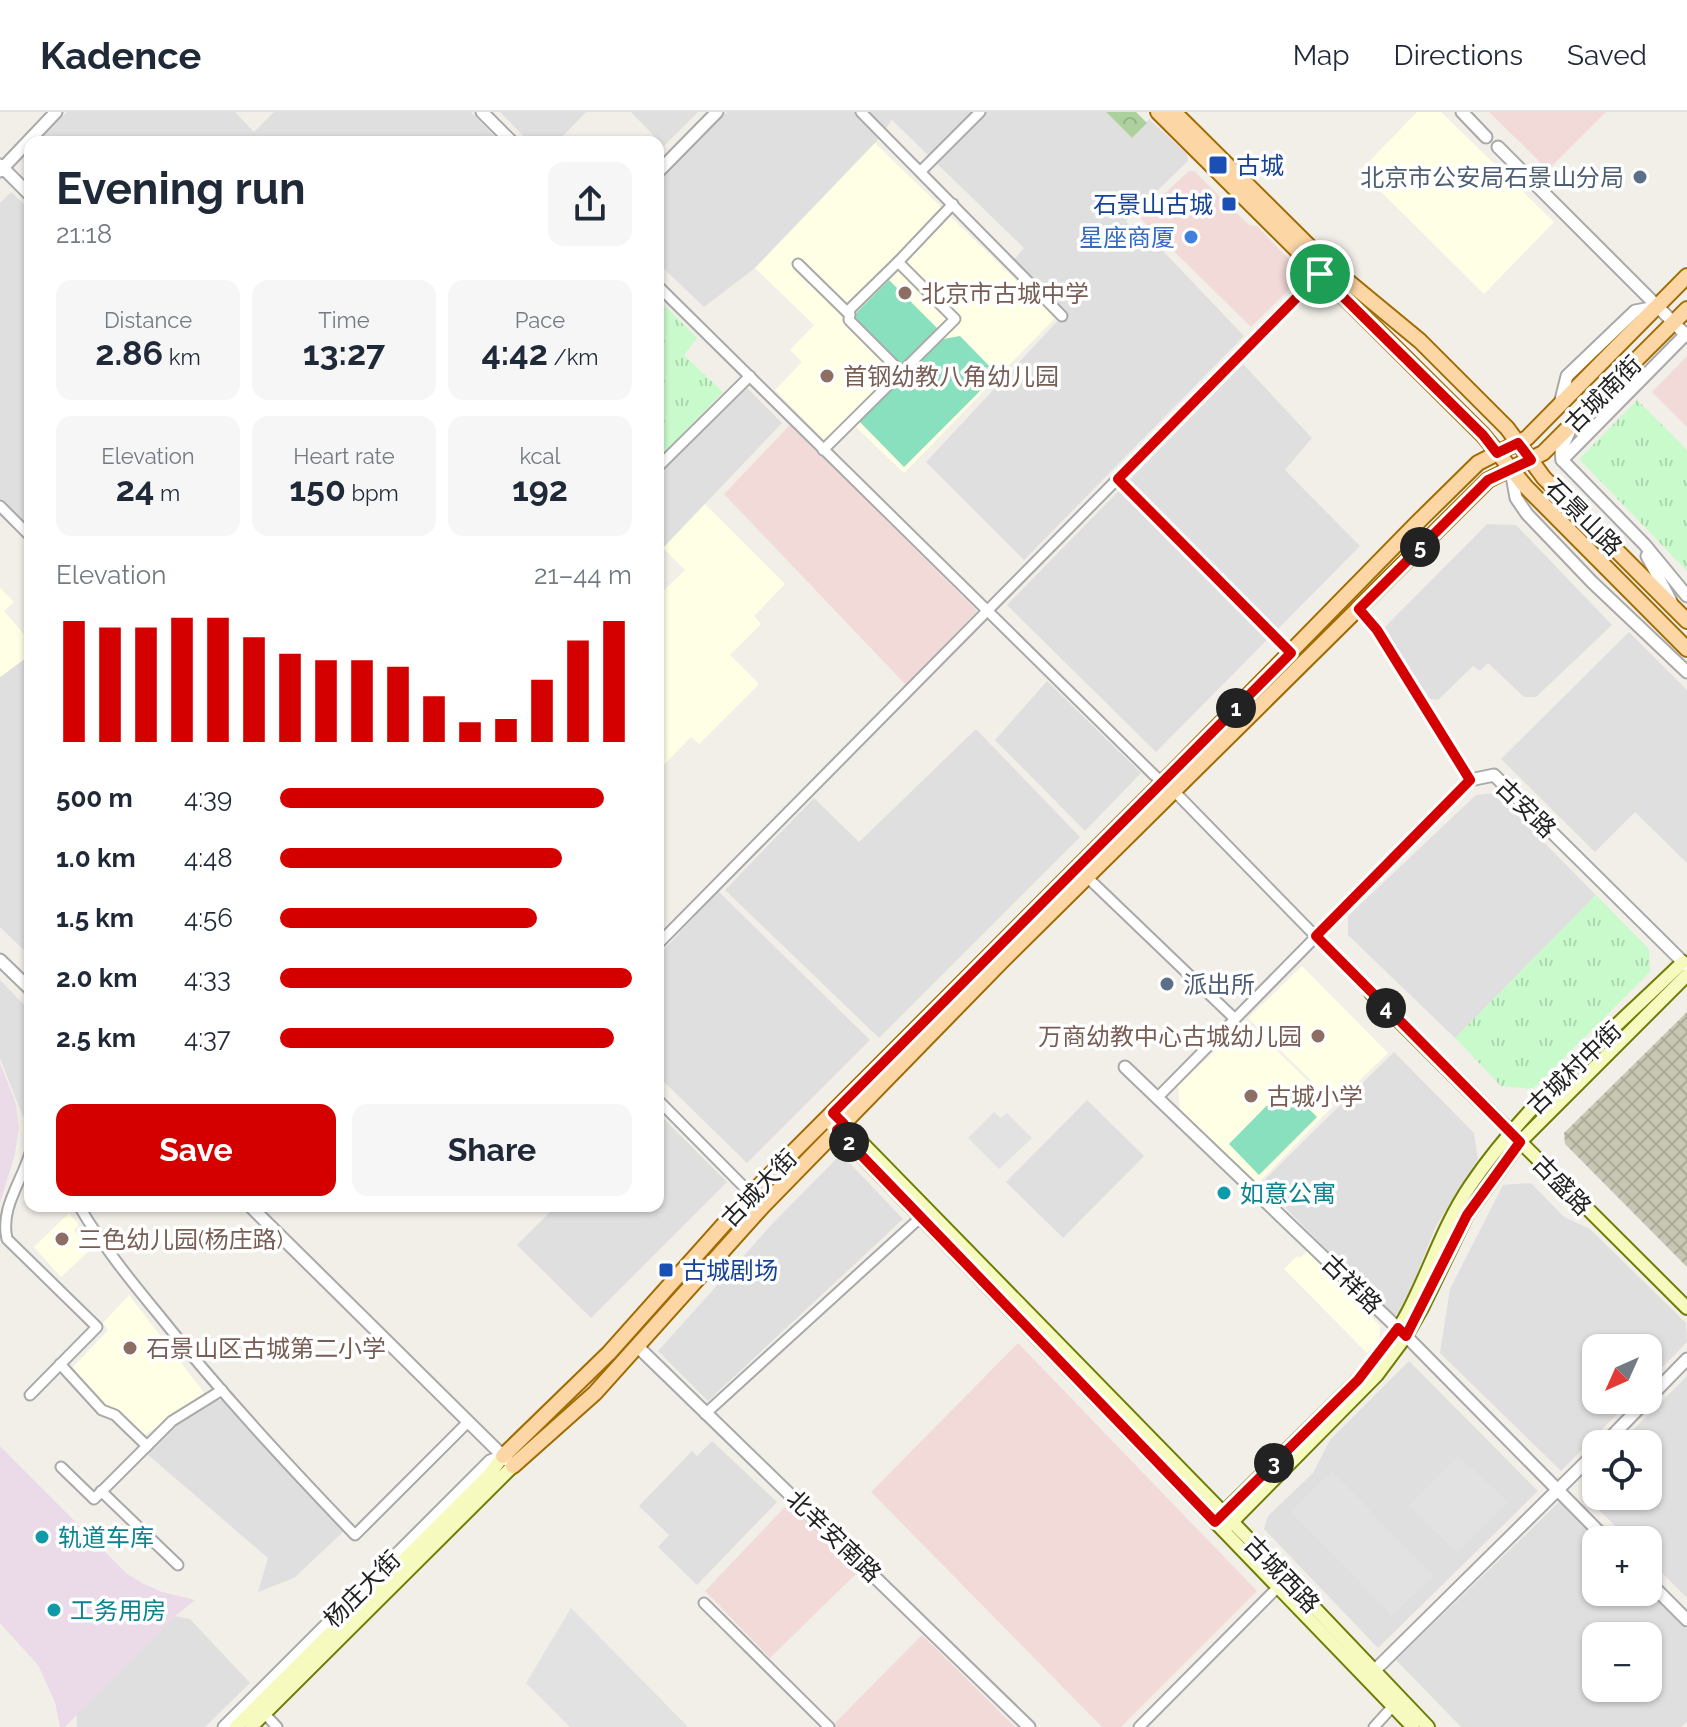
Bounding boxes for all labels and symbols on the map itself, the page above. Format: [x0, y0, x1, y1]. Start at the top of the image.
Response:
place label: 古城 [1236, 151, 1284, 180]
marker: 古城 [1207, 154, 1229, 176]
place label: 北京市公安局石景山分局 [1360, 163, 1624, 192]
marker: 北京市公安局石景山分局 [1631, 168, 1649, 186]
place label: 石景山古城 [1093, 190, 1213, 219]
marker: 石景山古城 [1220, 195, 1238, 213]
place label: 星座商厦 [1079, 223, 1175, 252]
marker: 星座商厦 [1182, 228, 1200, 246]
pin [1286, 240, 1354, 308]
place label: 北京市古城中学 [921, 279, 1089, 308]
marker: 北京市古城中学 [896, 284, 914, 302]
street label: 古城南街 [1559, 350, 1647, 438]
place label: 首钢幼教八角幼儿园 [843, 362, 1059, 391]
marker: 首钢幼教八角幼儿园 [818, 367, 836, 385]
street label: 石景山路 [1540, 473, 1628, 561]
pin: 5 [1400, 527, 1440, 567]
pin: 1 [1216, 688, 1256, 728]
street label: 古安路 [1490, 773, 1562, 843]
place label: 派出所 [1183, 970, 1255, 999]
marker: 派出所 [1158, 975, 1176, 993]
pin: 4 [1366, 988, 1406, 1028]
street label: 古城村中街 [1521, 1016, 1627, 1120]
place label: 万商幼教中心古城幼儿园 [1038, 1022, 1302, 1051]
marker: 万商幼教中心古城幼儿园 [1309, 1027, 1327, 1045]
place label: 古城小学 [1267, 1082, 1363, 1111]
marker: 古城小学 [1242, 1087, 1260, 1105]
pin: 2 [829, 1122, 869, 1162]
street label: 古城大街 [715, 1143, 803, 1233]
street label: 古盛路 [1527, 1149, 1597, 1221]
place label: 如意公寓 [1240, 1179, 1336, 1208]
marker: 如意公寓 [1215, 1184, 1233, 1202]
place label: 三色幼儿园(杨庄路) [78, 1225, 283, 1254]
marker: 三色幼儿园(杨庄路) [53, 1230, 71, 1248]
street label: 古祥路 [1316, 1249, 1388, 1319]
place label: 古城剧场 [682, 1256, 778, 1285]
marker: 古城剧场 [657, 1261, 675, 1279]
place label: 石景山区古城第二小学 [146, 1334, 386, 1363]
north arrow [1582, 1334, 1662, 1414]
marker: 石景山区古城第二小学 [121, 1339, 139, 1357]
pin: 3 [1254, 1443, 1294, 1483]
street label: 北辛安南路 [781, 1484, 887, 1588]
place label: 轨道车库 [58, 1523, 154, 1552]
marker: 轨道车库 [33, 1528, 51, 1546]
street label: 古城西路 [1238, 1529, 1326, 1619]
street label: 杨庄大街 [318, 1545, 406, 1633]
place label: 工务用房 [70, 1596, 166, 1625]
marker: 工务用房 [45, 1601, 63, 1619]

